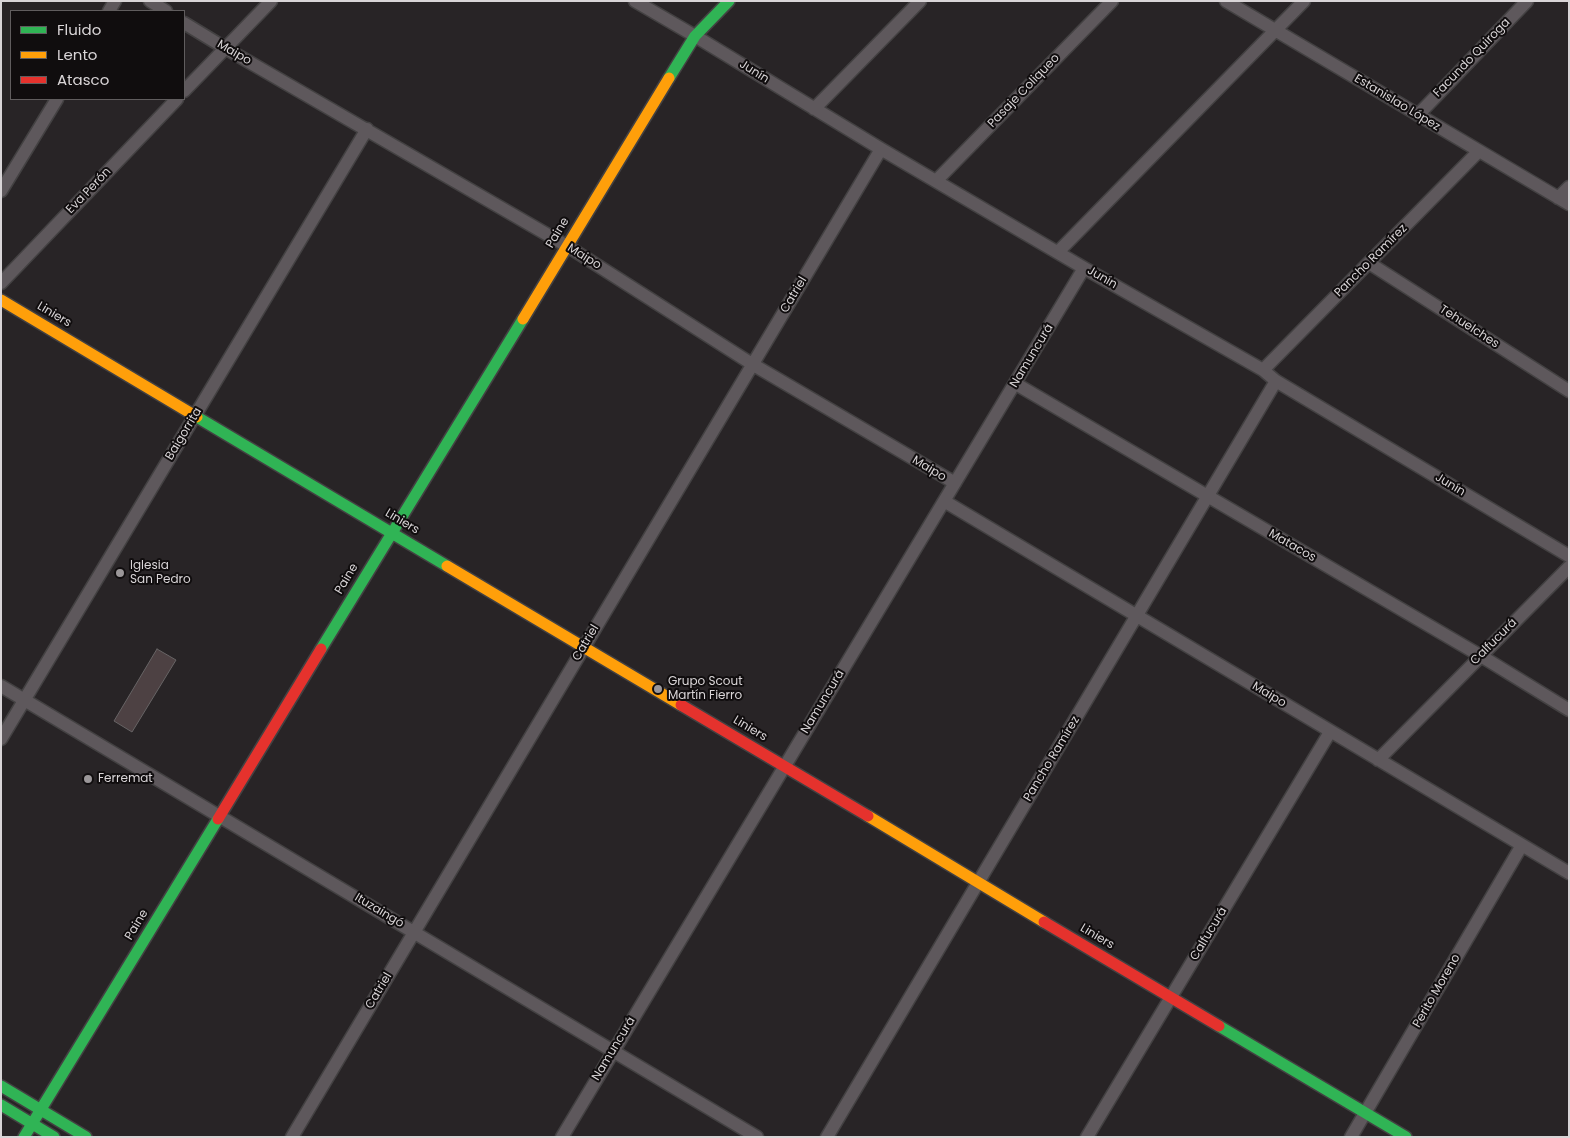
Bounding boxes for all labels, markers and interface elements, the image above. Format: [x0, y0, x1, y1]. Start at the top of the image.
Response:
legend [10, 10, 185, 100]
street label: Facundo Quiroga [1431, 15, 1513, 101]
text: Fluido [57, 19, 101, 40]
street label: Maipo [214, 37, 254, 69]
text: Lento [57, 44, 97, 65]
street label: Pasaje Coliqueo [985, 51, 1063, 131]
street label: Junín [736, 57, 772, 87]
text: Atasco [57, 69, 109, 90]
street label: Estanislao López [1351, 72, 1443, 134]
street label: Eva Perón [64, 165, 114, 217]
street label: Paine [543, 215, 573, 251]
street label: Pancho Ramírez [1332, 222, 1410, 300]
street label: Maipo [564, 241, 604, 273]
street label: Junín [1084, 264, 1120, 292]
street label: Catriel [778, 274, 810, 316]
street label: Liniers [34, 299, 74, 331]
street label: Tehuelches [1436, 302, 1502, 352]
street label: Namuncurá [1007, 322, 1057, 390]
street label: Baigorrita [163, 405, 205, 463]
street label: Maipo [909, 453, 949, 485]
street label: Junín [1432, 470, 1468, 500]
street label: Liniers [382, 506, 422, 538]
street label: Matacos [1266, 527, 1318, 565]
place label: Iglesia San Pedro [130, 559, 191, 587]
street label: Paine [332, 561, 362, 597]
marker: Iglesia San Pedro [114, 567, 126, 579]
street label: Calfucurá [1468, 616, 1520, 668]
street label: Catriel [570, 622, 602, 664]
street label: Namuncurá [798, 668, 848, 736]
place label: Grupo Scout Martín Fierro [668, 675, 743, 703]
street label: Maipo [1249, 679, 1289, 711]
marker: Grupo Scout Martín Fierro [652, 683, 664, 695]
street label: Liniers [730, 713, 770, 745]
street label: Pancho Ramírez [1021, 714, 1083, 804]
place label: Ferremat [98, 772, 153, 786]
marker: Ferremat [82, 773, 94, 785]
street label: Ituzaingó [352, 891, 406, 931]
street label: Calfucurá [1188, 905, 1230, 963]
street label: Paine [122, 907, 152, 943]
street label: Liniers [1077, 921, 1117, 953]
street label: Perito Moreno [1410, 952, 1464, 1030]
street label: Catriel [363, 970, 395, 1012]
street label: Namuncurá [589, 1015, 639, 1083]

